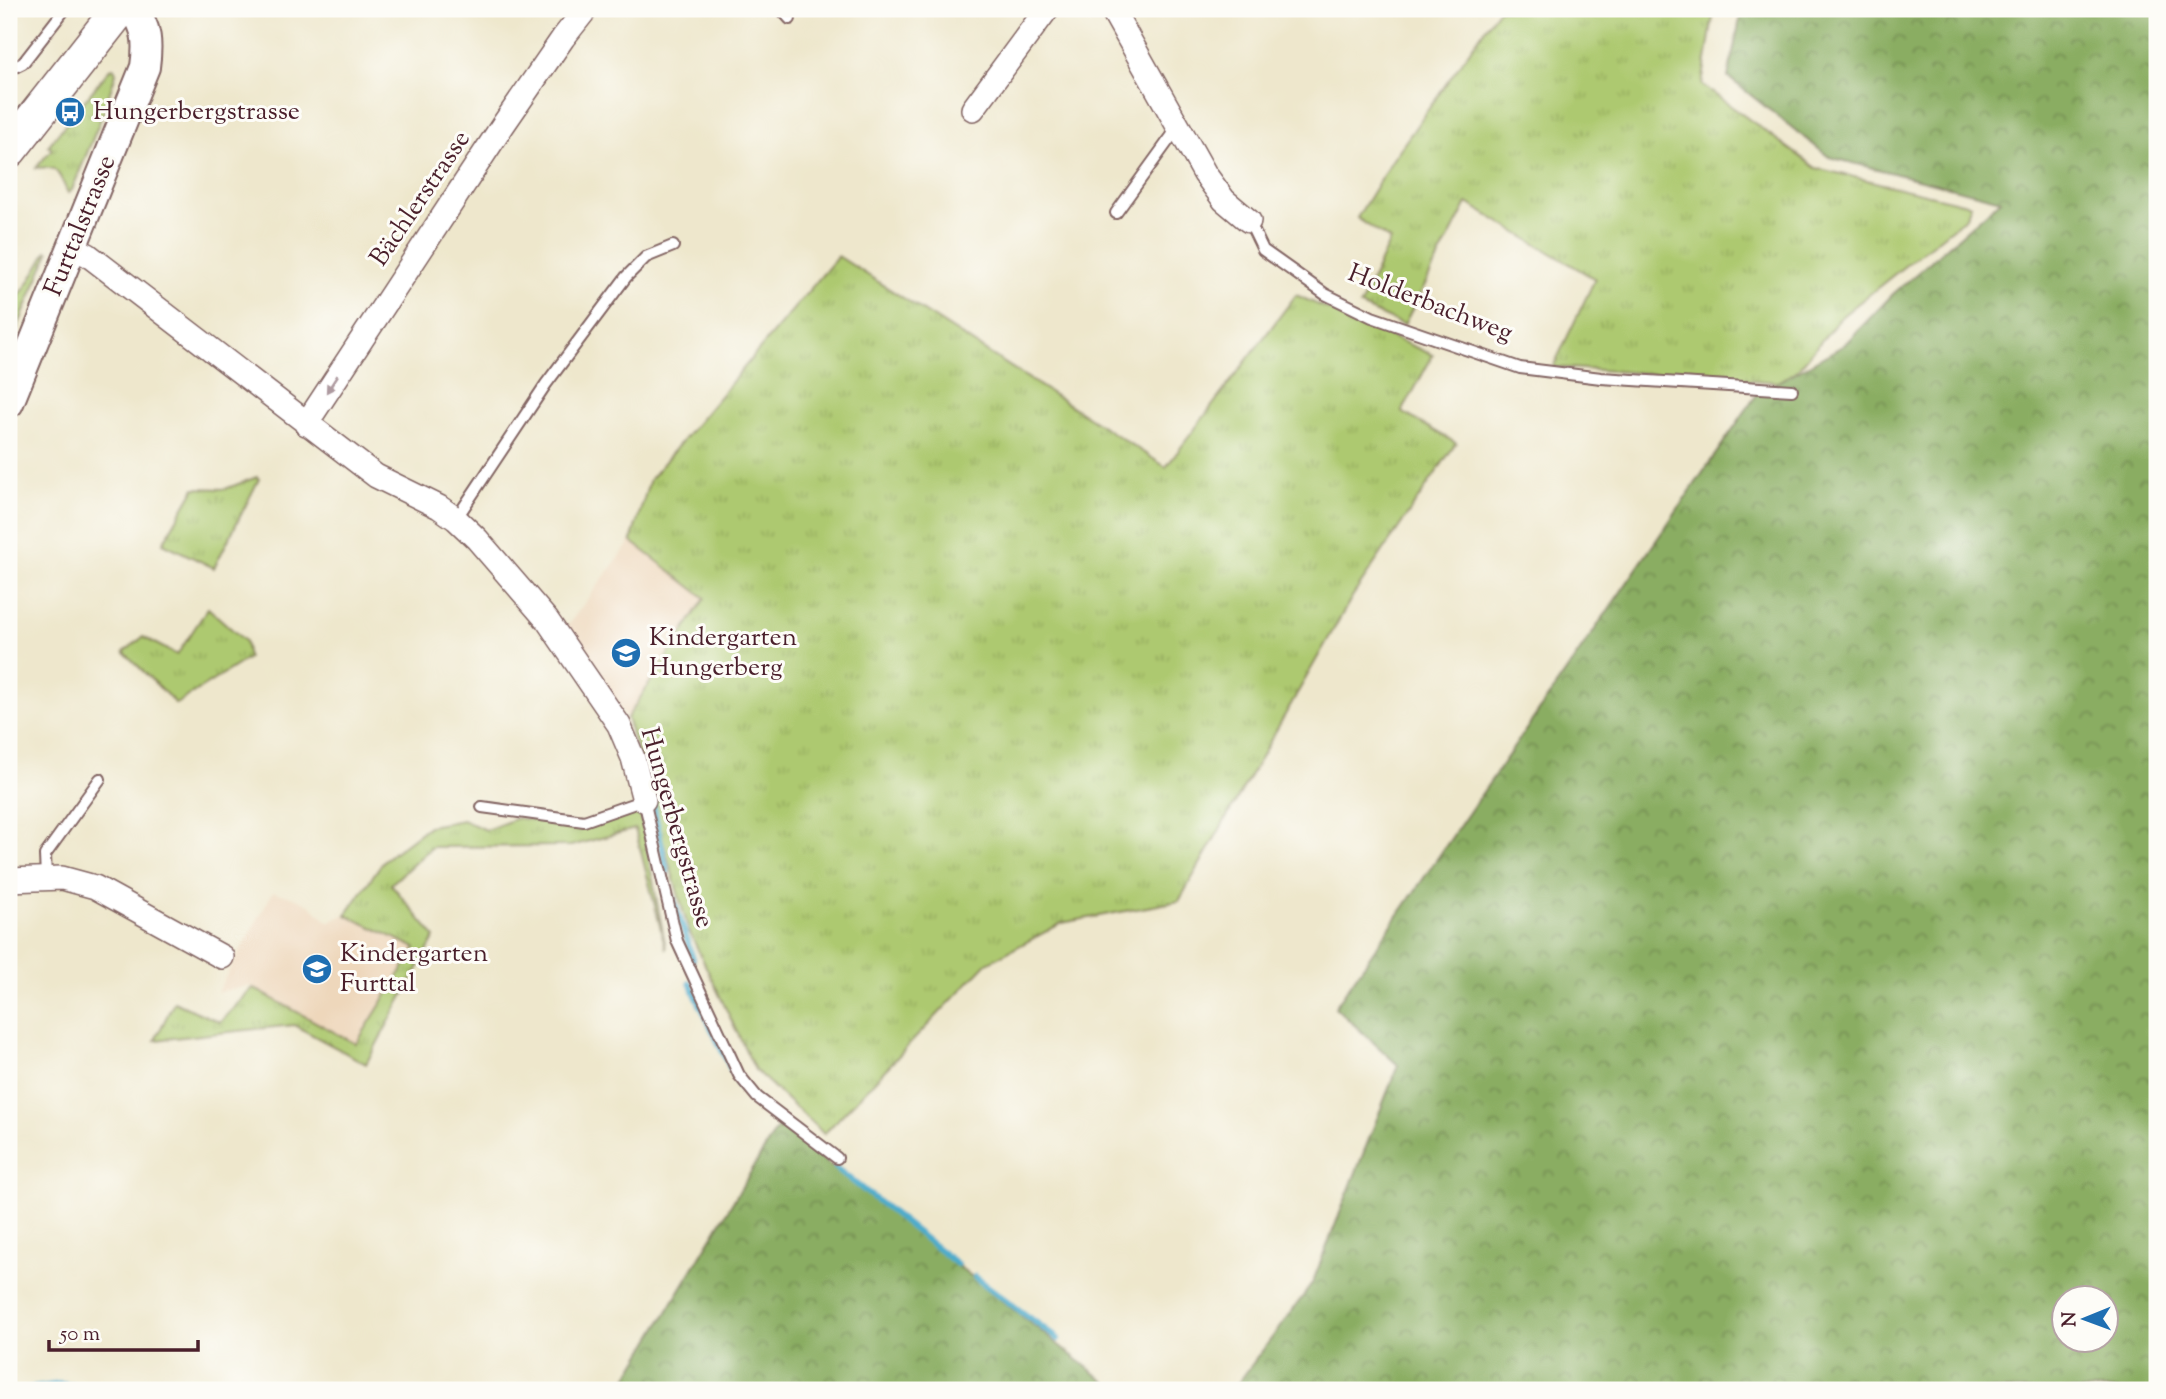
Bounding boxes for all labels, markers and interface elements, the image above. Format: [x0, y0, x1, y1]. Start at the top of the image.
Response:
place label: Hungerbergstrasse [93, 94, 300, 131]
bus stop icon: Hungerbergstrasse [53, 95, 87, 129]
street label: Bächlerstrasse [362, 124, 480, 274]
street label: Furttalstrasse [36, 150, 126, 302]
street label: Holderbachweg [1342, 256, 1518, 352]
one-way arrow [325, 375, 339, 393]
place label: Kindergarten Hungerberg [649, 620, 797, 687]
school or university icon: Kindergarten Hungerberg [609, 636, 643, 670]
street label: Hungerbergstrasse [630, 723, 722, 933]
place label: Kindergarten Furttal [340, 936, 488, 1003]
school or university icon: Kindergarten Furttal [300, 952, 334, 986]
north arrow [2050, 1284, 2120, 1354]
scale bar [49, 1308, 198, 1352]
text: N [2057, 1311, 2084, 1327]
text: 50 m [59, 1320, 100, 1350]

